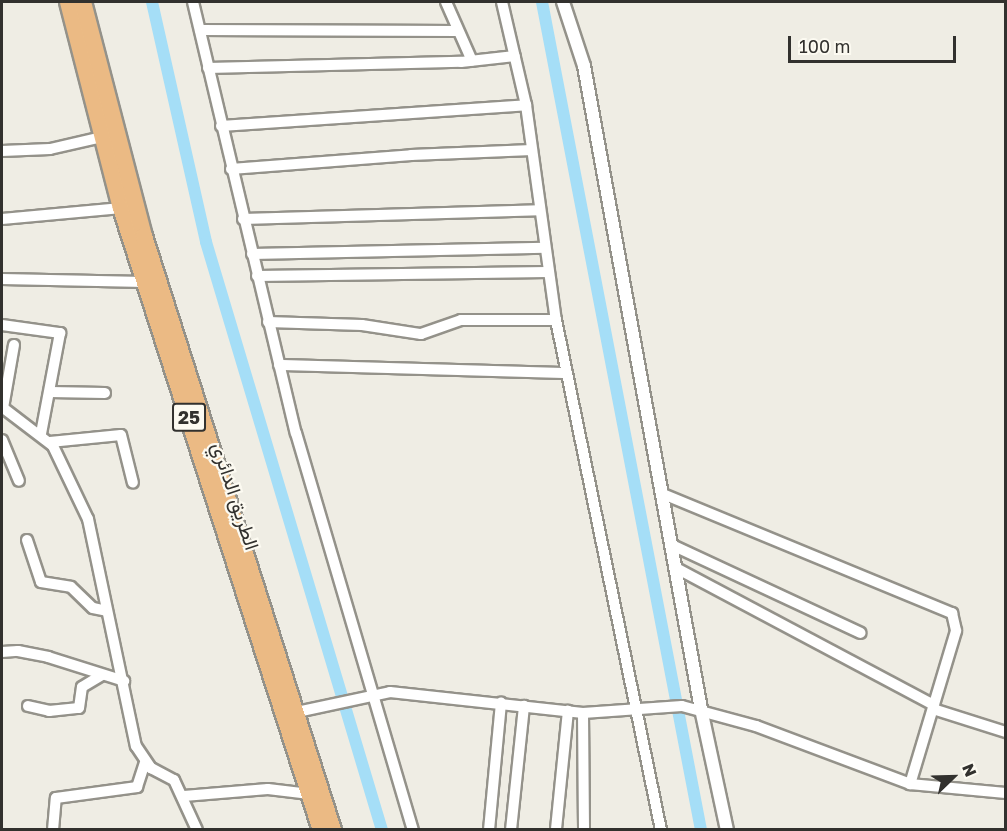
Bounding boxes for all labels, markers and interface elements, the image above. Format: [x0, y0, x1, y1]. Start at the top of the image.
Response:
scale bar [791, 24, 959, 62]
text: 100 m [799, 35, 850, 57]
road number: 25 [171, 402, 207, 432]
street label: الطريق الدائري [207, 439, 265, 553]
north arrow [923, 747, 983, 807]
text: N [958, 760, 981, 779]

